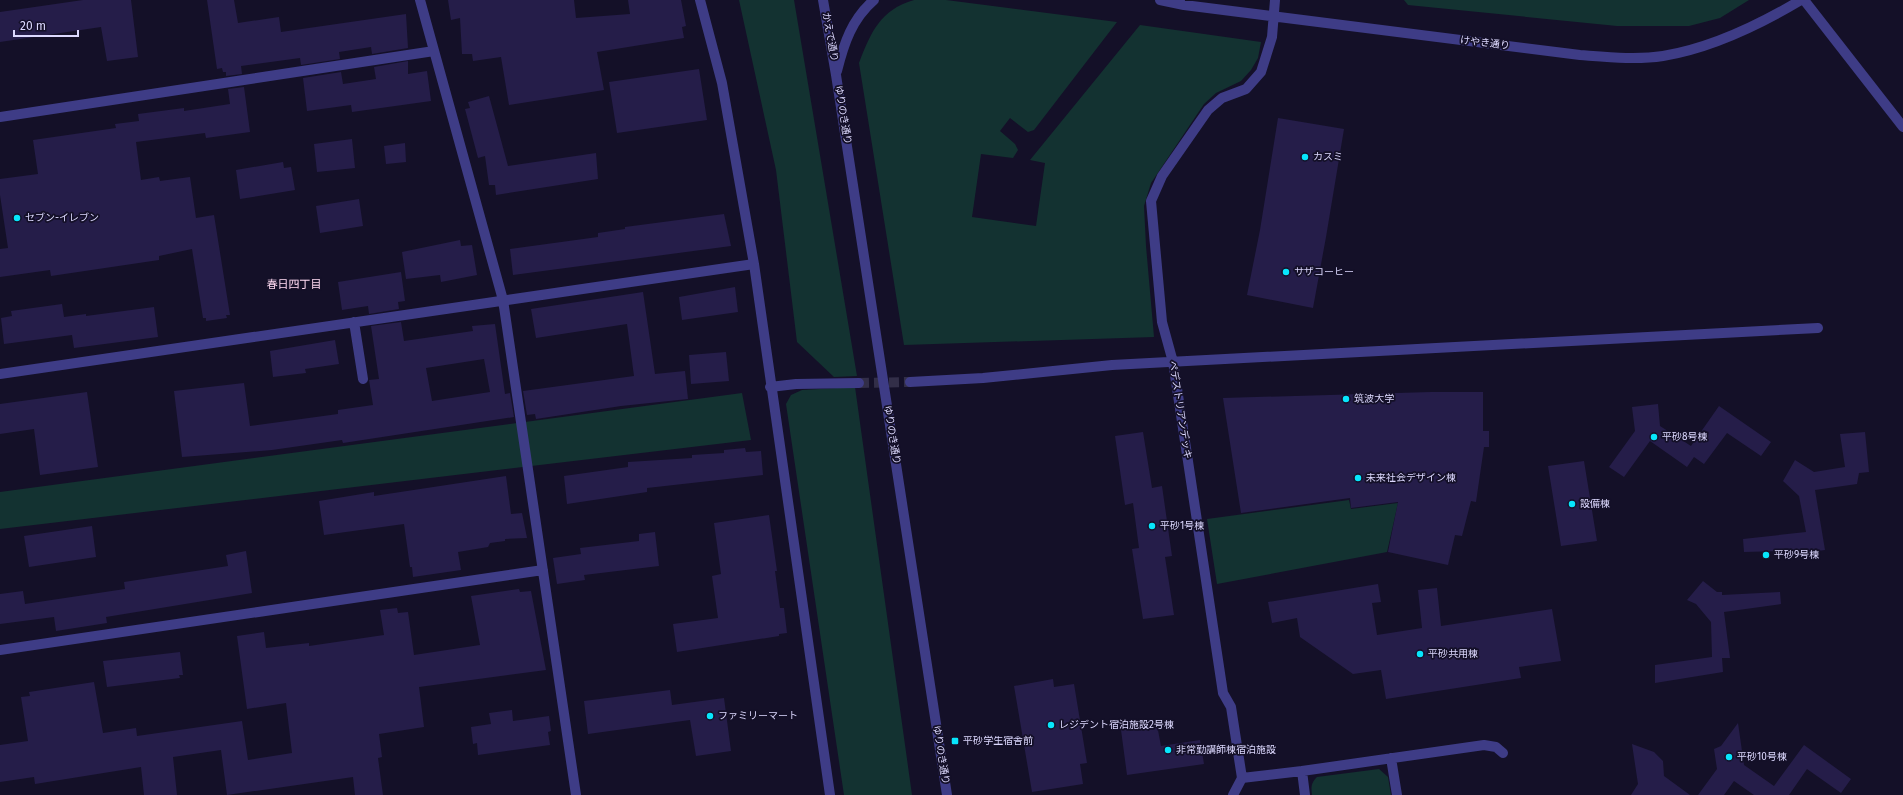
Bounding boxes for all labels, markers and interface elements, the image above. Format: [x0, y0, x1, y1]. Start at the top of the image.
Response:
street label: かえで通り [820, 11, 840, 63]
scale bar [14, 12, 78, 38]
text: 20 m [20, 19, 46, 33]
street label: けやき通り [1459, 34, 1511, 52]
street label: ゆりのき通り [832, 85, 854, 145]
place label: カスミ [1313, 151, 1343, 163]
marker: カスミ [1300, 152, 1310, 162]
place label: セブン-イレブン [25, 212, 99, 224]
marker: セブン-イレブン [12, 213, 22, 223]
place label: サザコーヒー [1294, 266, 1354, 278]
marker: サザコーヒー [1281, 267, 1291, 277]
district label: 春日四丁目 [267, 278, 322, 291]
street label: ペデストリアンデッキ [1166, 360, 1194, 460]
place label: 筑波大学 [1354, 393, 1394, 405]
marker: 筑波大学 [1341, 394, 1351, 404]
street label: ゆりのき通り [881, 405, 903, 465]
place label: 平砂8号棟 [1662, 431, 1708, 443]
marker: 平砂8号棟 [1649, 432, 1659, 442]
place label: 未来社会デザイン棟 [1366, 472, 1456, 484]
marker: 未来社会デザイン棟 [1353, 473, 1363, 483]
place label: 設備棟 [1580, 498, 1610, 510]
marker: 設備棟 [1567, 499, 1577, 509]
place label: 平砂1号棟 [1160, 520, 1204, 532]
marker: 平砂1号棟 [1147, 521, 1157, 531]
place label: 平砂9号棟 [1774, 549, 1819, 561]
marker: 平砂9号棟 [1761, 550, 1771, 560]
place label: 平砂共用棟 [1428, 648, 1478, 660]
marker: 平砂共用棟 [1415, 649, 1425, 659]
place label: ファミリーマート [718, 710, 798, 722]
marker: ファミリーマート [705, 711, 715, 721]
place label: レジデント宿泊施設2号棟 [1059, 719, 1174, 731]
marker: レジデント宿泊施設2号棟 [1046, 720, 1056, 730]
street label: ゆりのき通り [930, 725, 952, 785]
place label: 平砂学生宿舎前 [963, 735, 1033, 747]
marker: 平砂学生宿舎前 [950, 736, 960, 746]
place label: 非常勤講師棟宿泊施設 [1176, 744, 1276, 756]
marker: 非常勤講師棟宿泊施設 [1163, 745, 1173, 755]
place label: 平砂10号棟 [1737, 751, 1787, 763]
marker: 平砂10号棟 [1724, 752, 1734, 762]

